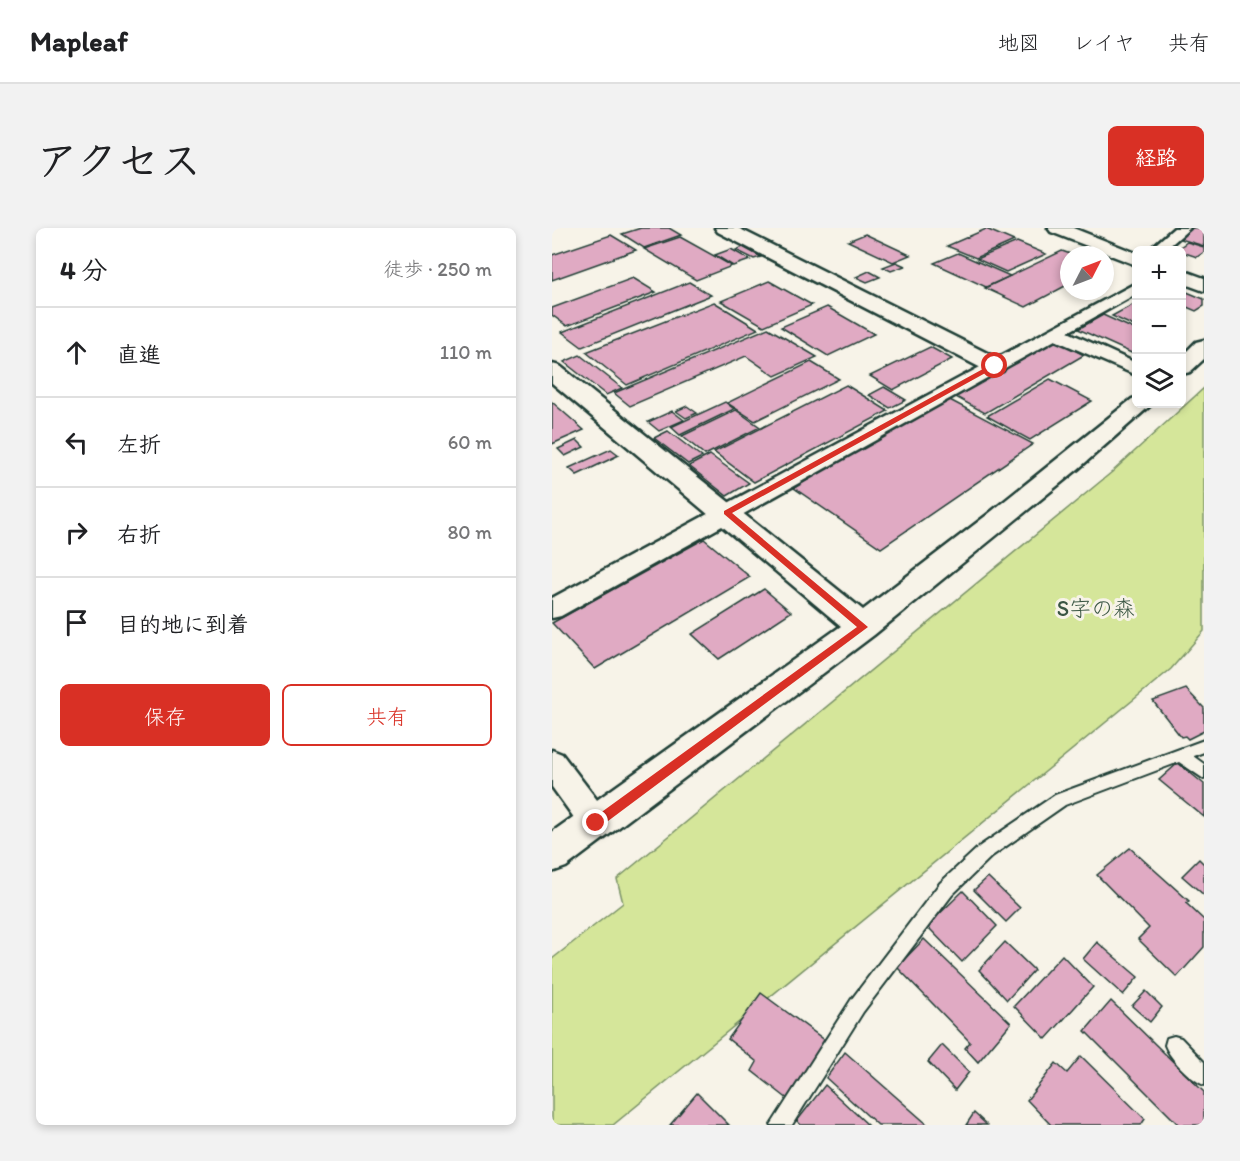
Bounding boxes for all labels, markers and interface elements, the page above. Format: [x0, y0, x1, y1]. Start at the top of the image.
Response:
text: Mapleaf [30, 24, 128, 58]
text: 地図 [998, 30, 1040, 55]
text: レイヤ [1073, 30, 1135, 55]
text: 共有 [1168, 30, 1210, 55]
button: 経路 [1108, 126, 1204, 186]
text: アクセス [36, 135, 201, 186]
north arrow [1060, 246, 1114, 300]
map controls [1132, 246, 1186, 408]
button: + [1132, 246, 1186, 300]
text: 4 分 [60, 254, 107, 286]
text: 徒歩 · 250 m [384, 257, 492, 281]
button: − [1132, 300, 1186, 354]
icon: ahead [60, 336, 93, 369]
text: 110 m [440, 340, 492, 364]
text: 直進 [117, 341, 161, 368]
route start [981, 352, 1007, 378]
button: layers [1132, 354, 1186, 408]
icon: left [60, 426, 93, 459]
text: 60 m [448, 430, 492, 454]
text: 左折 [117, 431, 161, 458]
icon: right [60, 516, 93, 549]
text: 80 m [447, 520, 492, 544]
text: 右折 [117, 521, 161, 548]
park label: S字の森 [1057, 595, 1135, 622]
icon: arrive [60, 606, 93, 639]
text: 目的地に到着 [117, 611, 249, 638]
button: 保存 [60, 684, 270, 746]
button: 共有 [282, 684, 492, 746]
route end [582, 809, 608, 835]

